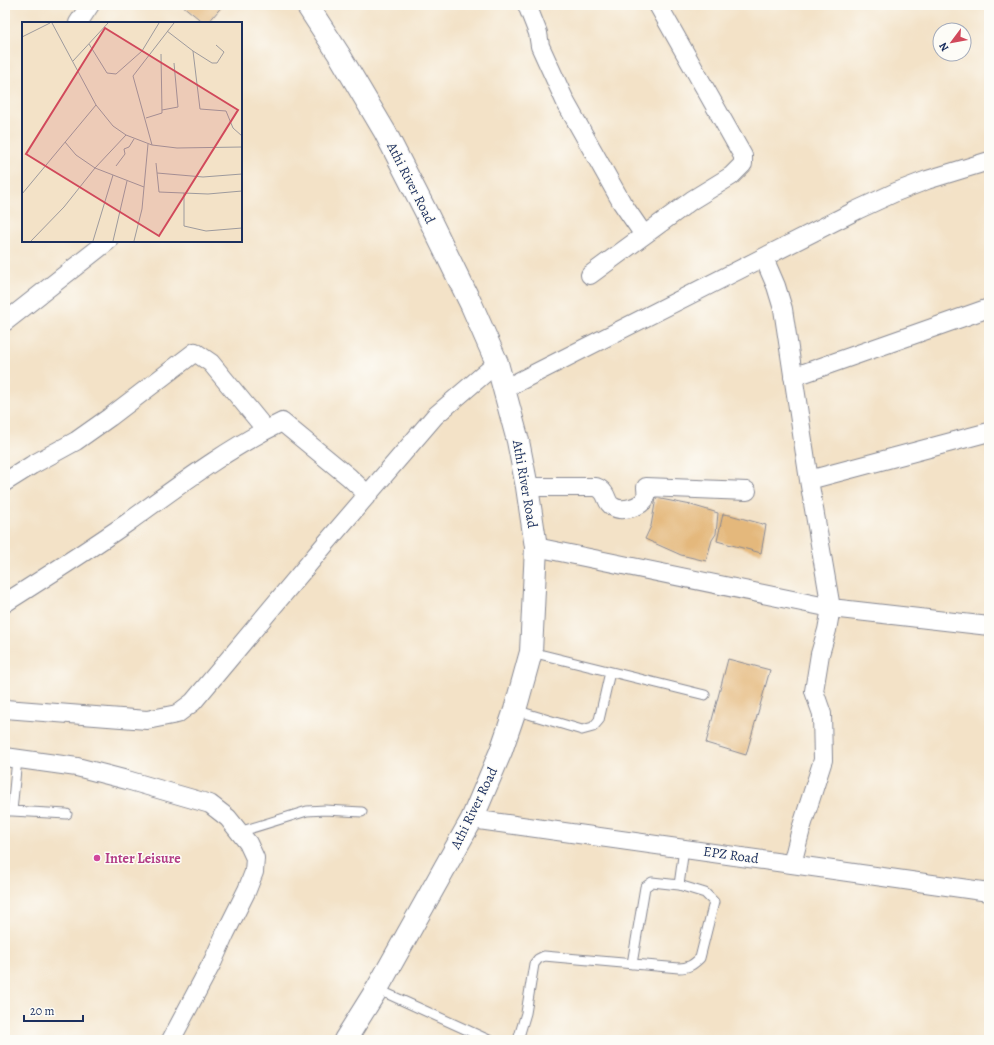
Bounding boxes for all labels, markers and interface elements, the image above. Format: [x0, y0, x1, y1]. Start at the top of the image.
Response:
inset map [22, 22, 242, 242]
north arrow [932, 22, 972, 62]
text: N [935, 40, 952, 54]
street label: Athi River Road [382, 138, 440, 227]
street label: Athi River Road [508, 438, 542, 530]
street label: Athi River Road [446, 763, 502, 853]
street label: EPZ Road [702, 842, 760, 868]
place label: Inter Leisure [105, 849, 181, 868]
marker: Inter Leisure [92, 853, 102, 863]
scale bar [24, 997, 83, 1023]
text: 20 m [30, 1003, 54, 1019]

